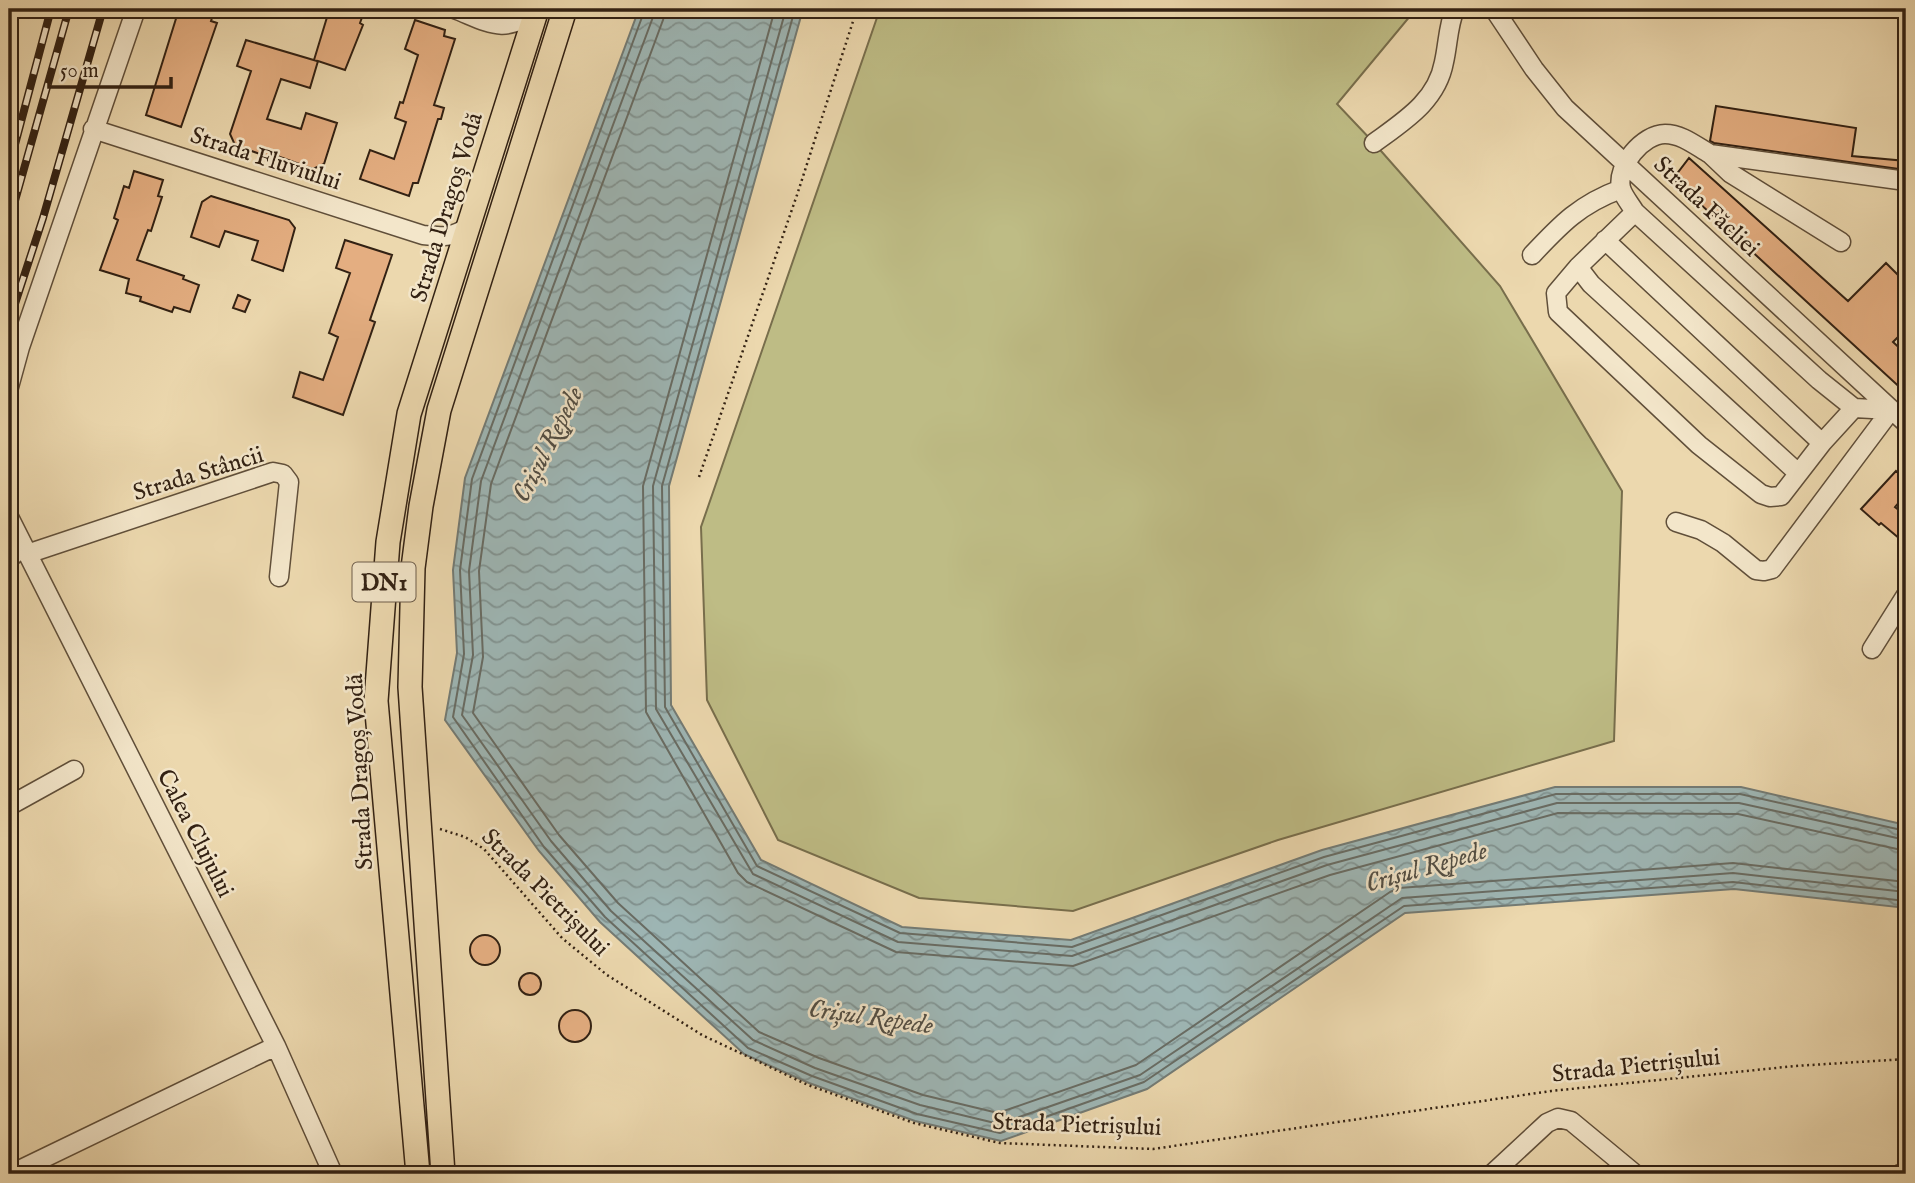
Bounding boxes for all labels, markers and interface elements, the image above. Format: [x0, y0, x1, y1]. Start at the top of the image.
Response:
scale bar [49, 46, 172, 90]
text: 50 m [60, 58, 99, 85]
street label: Strada Dragoș Vodă [404, 108, 491, 306]
street label: Strada Fluviului [186, 120, 345, 198]
street label: Strada Făcliei [1646, 150, 1766, 264]
water label: Crișul Repede [505, 381, 592, 508]
street label: Strada Stâncii [129, 440, 268, 509]
road number: DN1 [352, 562, 416, 602]
street label: Strada Dragoș Vodă [340, 672, 381, 871]
street label: Calea Clujului [149, 764, 240, 903]
street label: Strada Pietrișului [474, 822, 616, 964]
water label: Crișul Repede [1362, 834, 1491, 901]
water label: Crișul Repede [806, 992, 935, 1043]
street label: Strada Pietrișului [1550, 1042, 1722, 1091]
street label: Strada Pietrișului [992, 1107, 1162, 1144]

